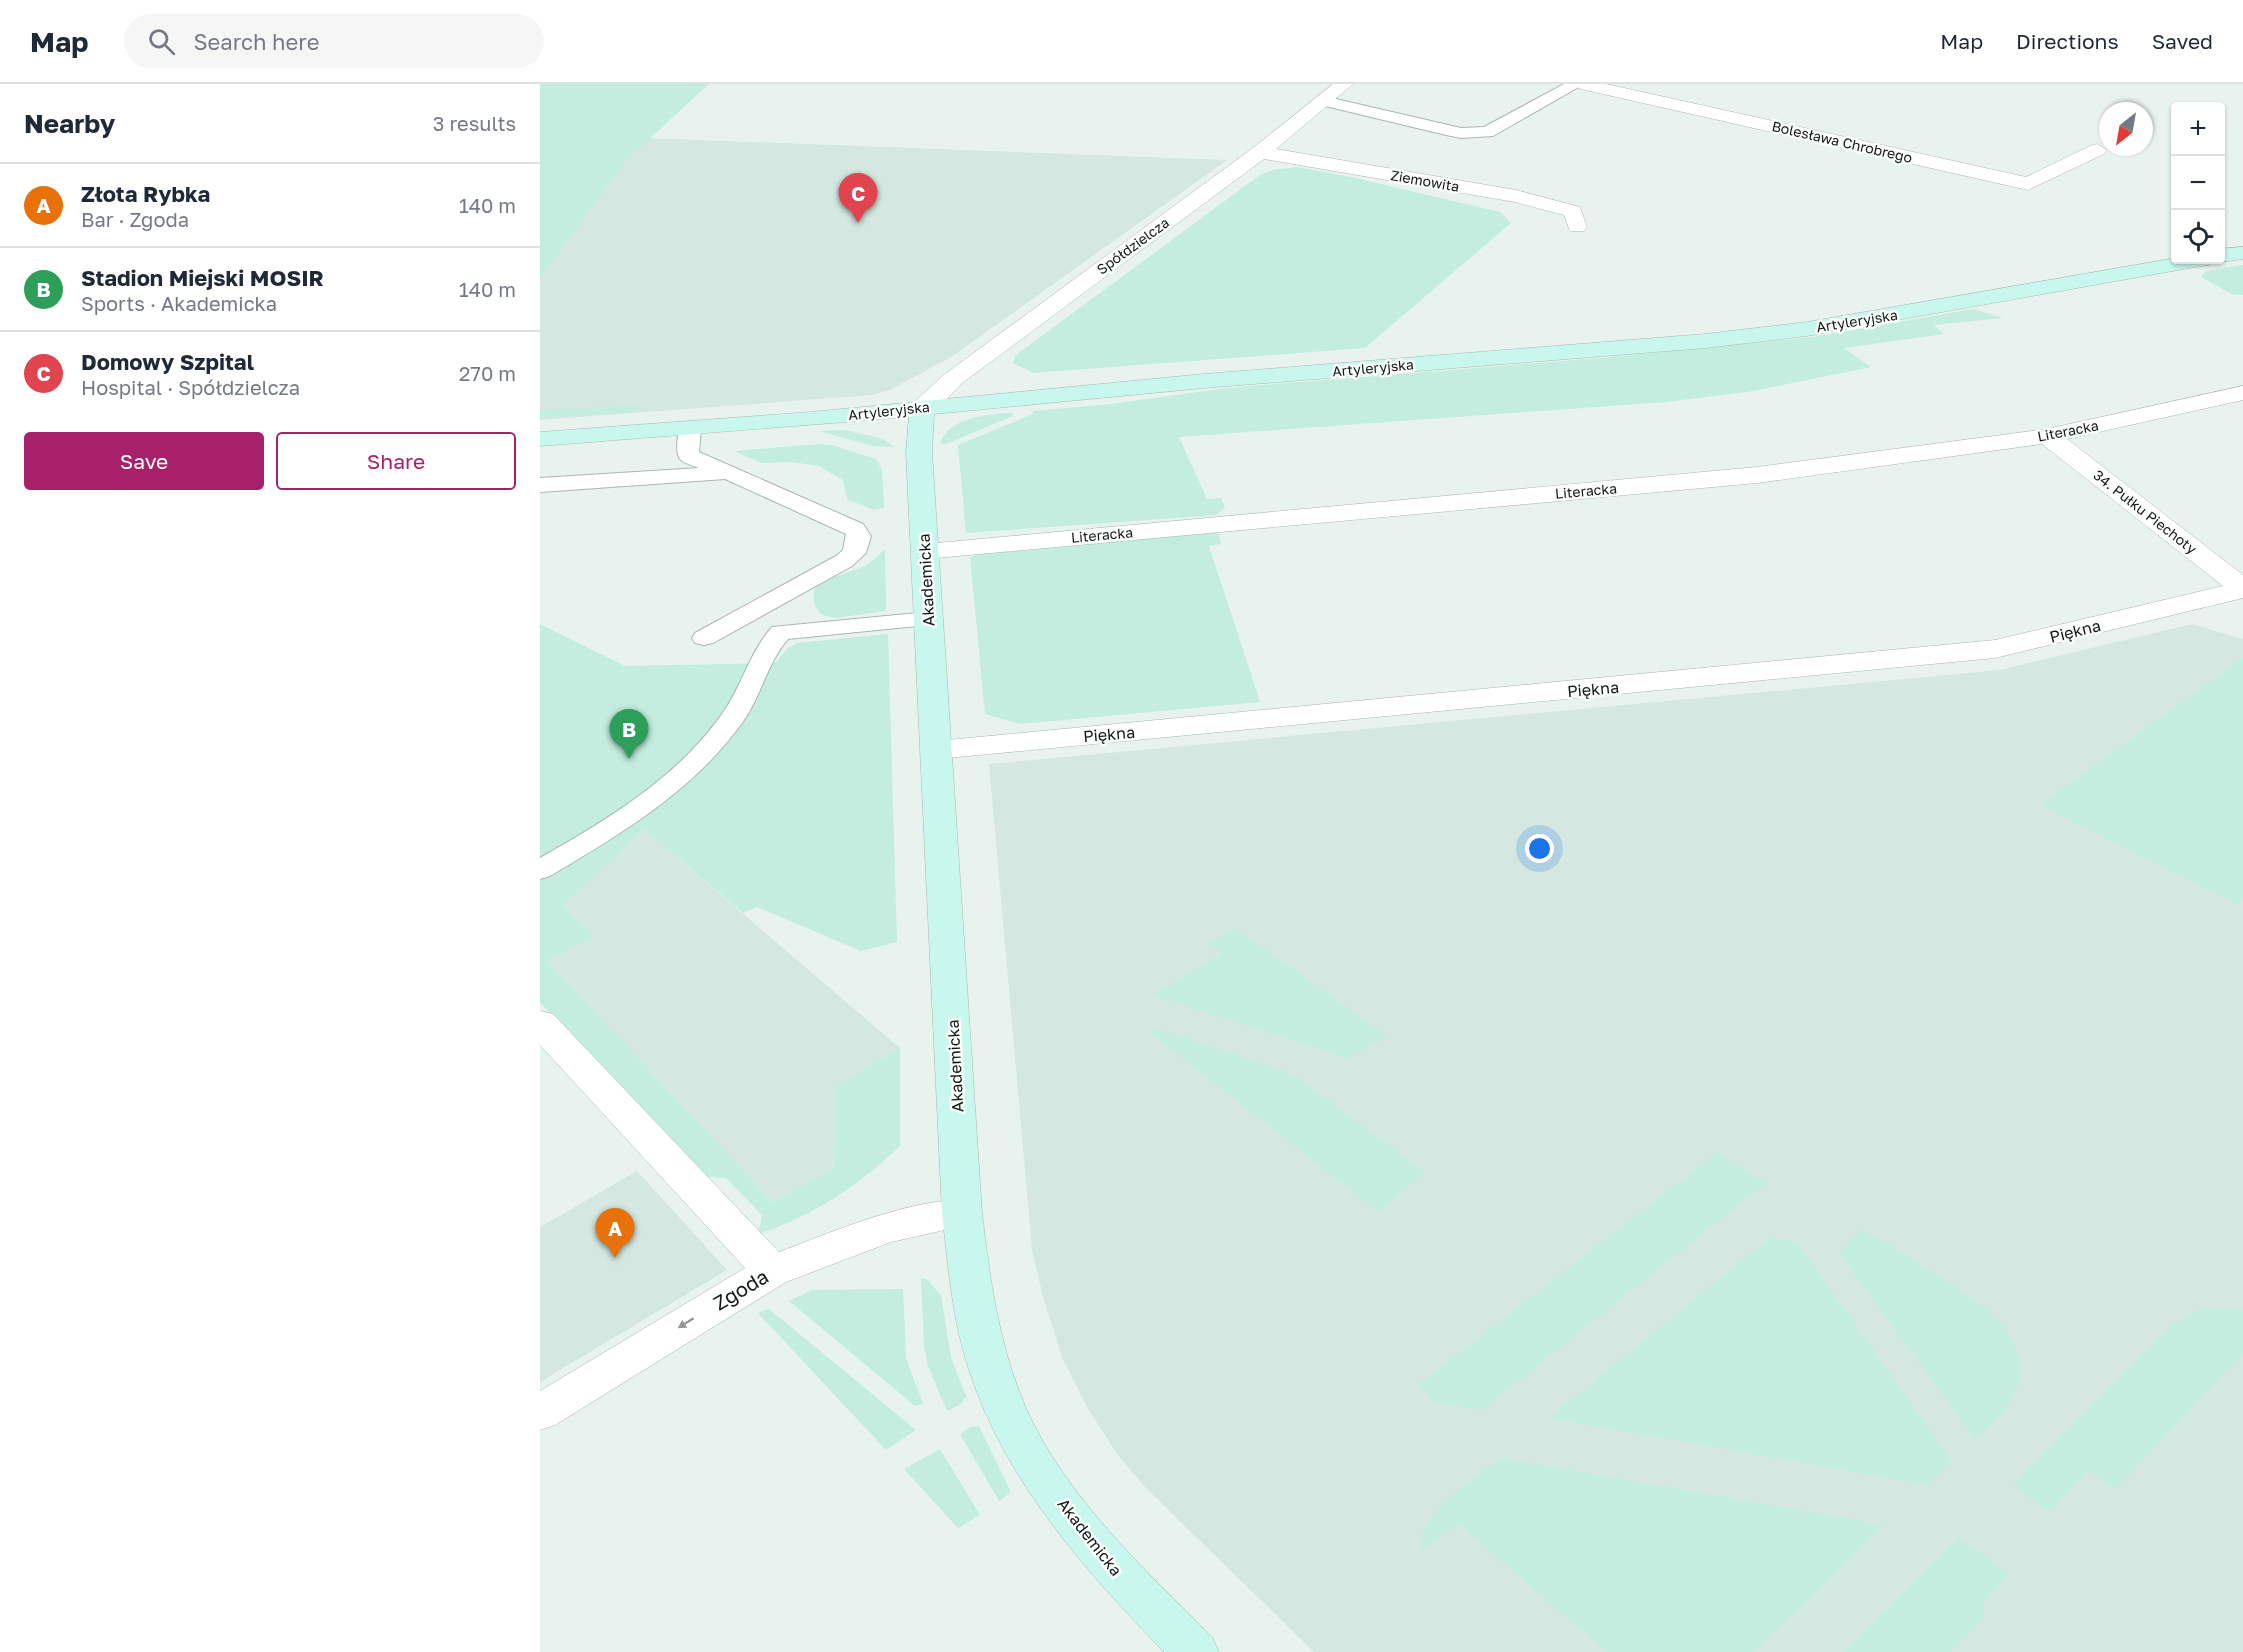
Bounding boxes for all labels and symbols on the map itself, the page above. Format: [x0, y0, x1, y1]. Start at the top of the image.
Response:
north arrow [2099, 102, 2153, 156]
street label: Bolesława Chrobrego [1770, 117, 1914, 166]
street label: Ziemowita [1389, 166, 1461, 195]
pin: C [838, 174, 878, 223]
street label: Spółdzielcza [1093, 214, 1172, 278]
street label: Artyleryjska [1815, 306, 1899, 335]
street label: Artyleryjska [1331, 355, 1414, 380]
street label: Artyleryjska [847, 398, 931, 423]
street label: Literacka [2036, 416, 2100, 445]
street label: 34. Pułku Piechoty [2090, 466, 2200, 557]
street label: Literacka [1554, 479, 1618, 502]
street label: Literacka [1070, 523, 1134, 546]
street label: Akademicka [914, 533, 938, 627]
street label: Piękna [2047, 615, 2103, 647]
street label: Piękna [1566, 677, 1620, 701]
pin: B [610, 710, 649, 759]
street label: Piękna [1082, 722, 1136, 746]
your location [1525, 834, 1554, 863]
street label: Akademicka [943, 1019, 967, 1113]
pin: A [596, 1208, 634, 1258]
street label: Zgoda [709, 1264, 772, 1315]
one-way arrow [678, 1318, 694, 1329]
street label: Akademicka [1054, 1494, 1126, 1580]

